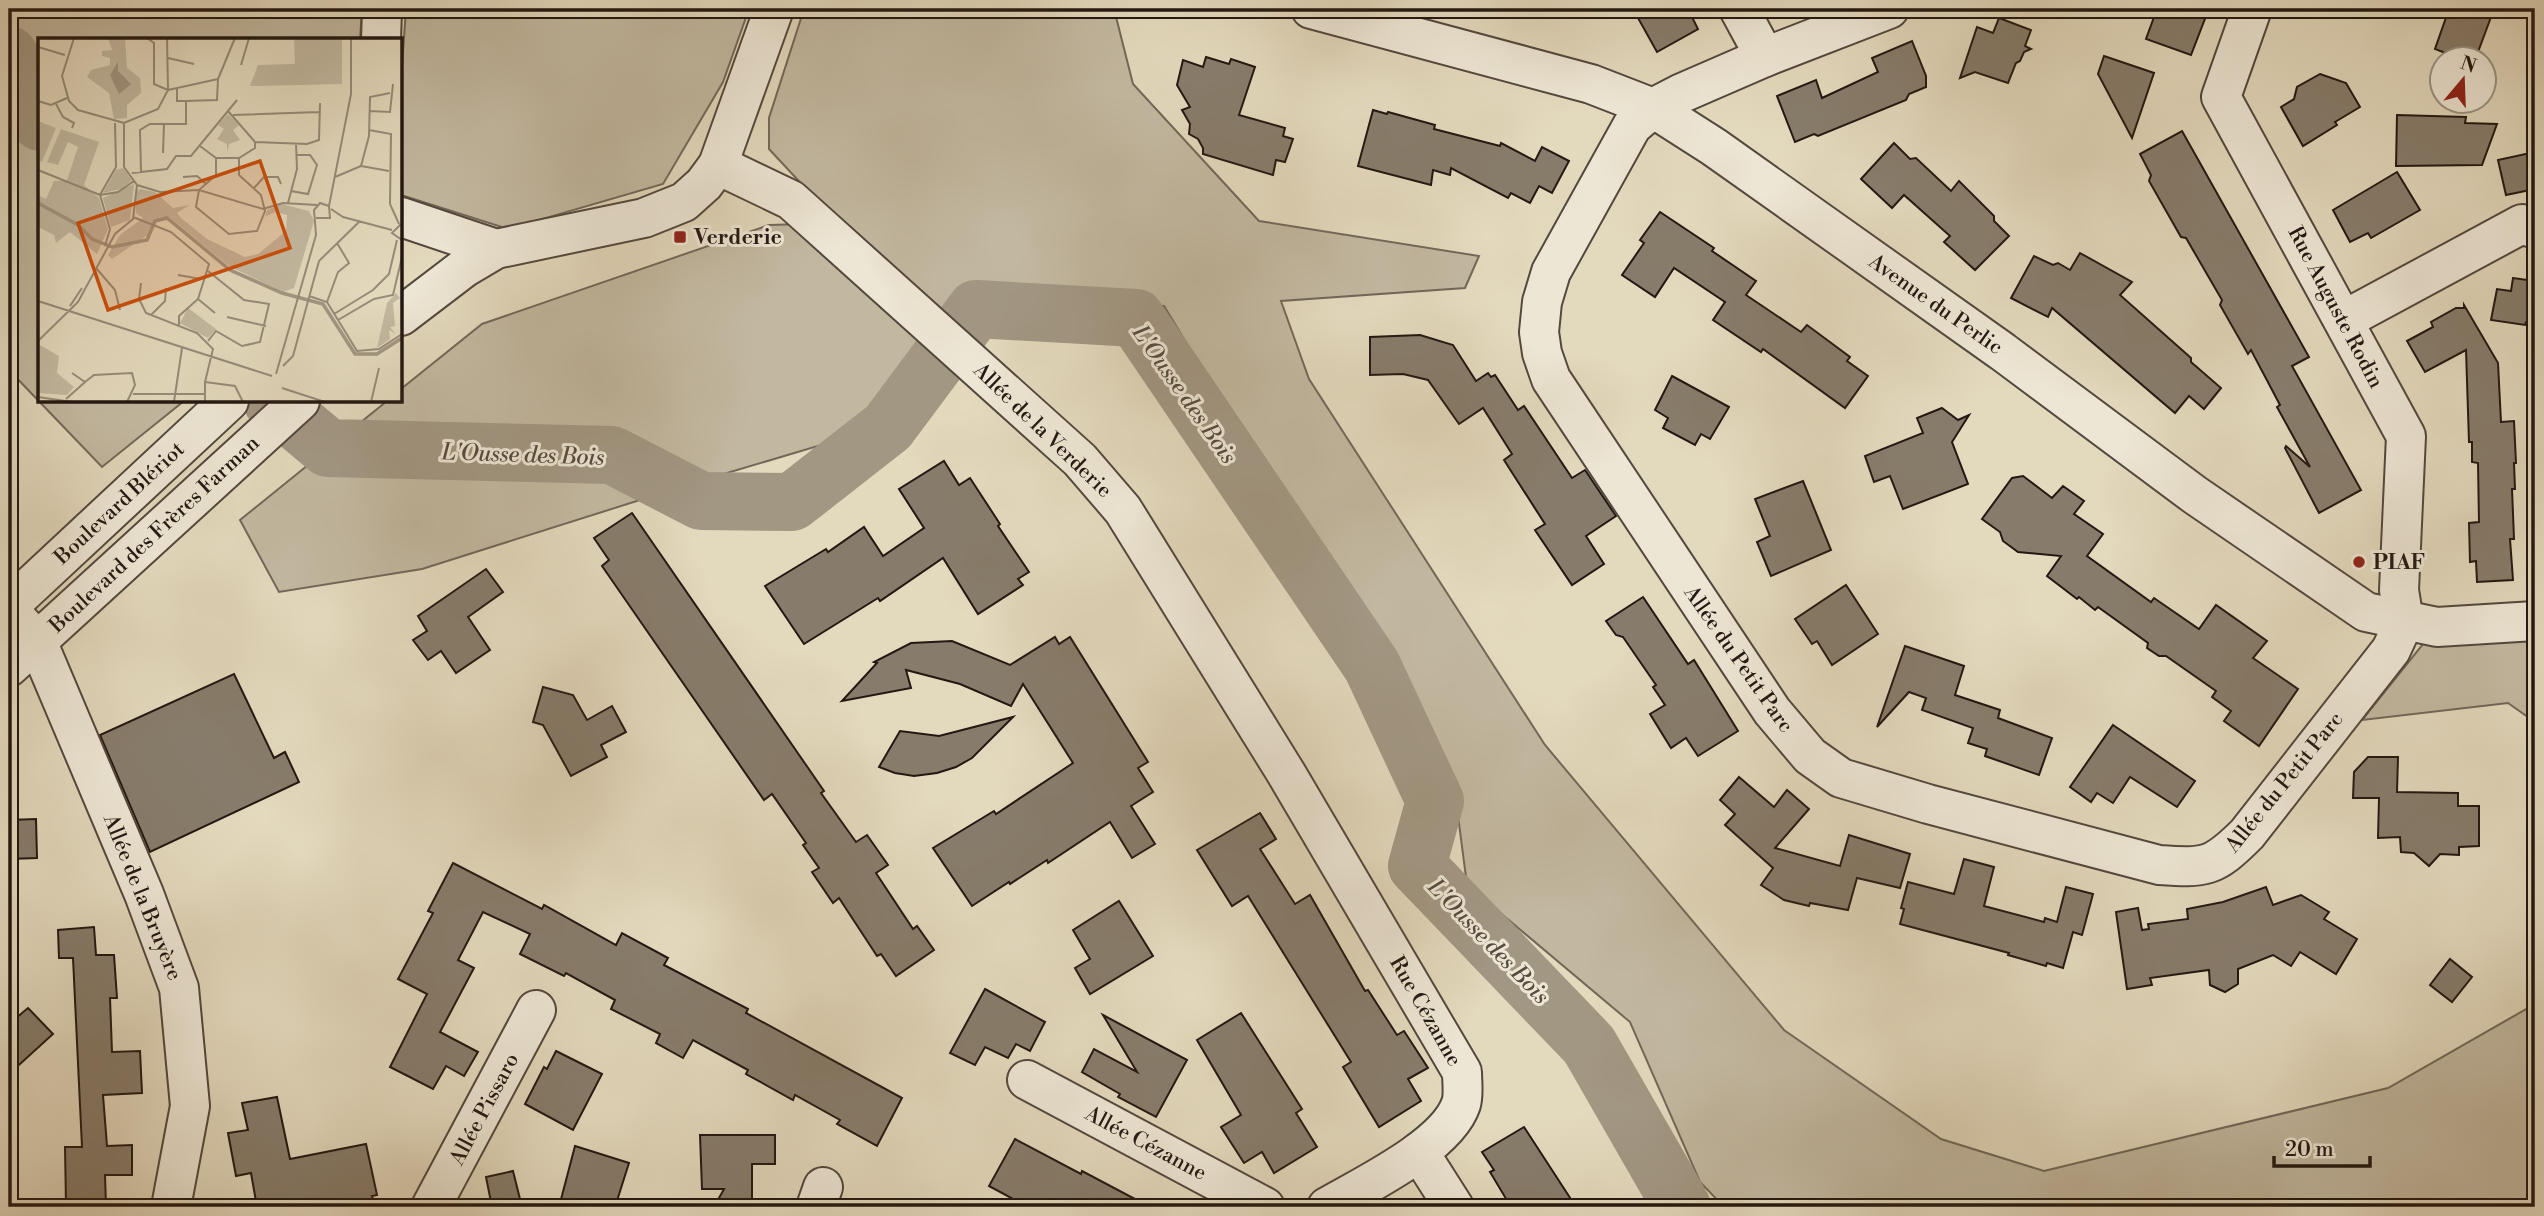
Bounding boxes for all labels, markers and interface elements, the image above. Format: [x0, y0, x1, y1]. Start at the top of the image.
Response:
inset map [38, 38, 402, 402]
north arrow [2428, 46, 2498, 116]
text: N [2457, 51, 2479, 79]
street label: Rue Auguste Rodin [2281, 222, 2389, 393]
place label: Verderie [693, 225, 782, 251]
marker: Verderie [672, 229, 688, 245]
street label: Avenue du Perlic [1862, 248, 2008, 361]
water label: L'Ousse des Bois [1125, 319, 1243, 470]
street label: Allée de la Verderie [967, 357, 1117, 504]
street label: Boulevard des Frères Farman [44, 430, 265, 640]
street label: Boulevard Blériot [48, 436, 191, 571]
water label: L'Ousse des Bois [440, 438, 605, 472]
place label: PIAF [2373, 550, 2426, 576]
marker: PIAF [2351, 554, 2367, 570]
street label: Allée du Petit Parc [1677, 580, 1799, 738]
street label: Allée du Petit Parc [2219, 707, 2349, 859]
street label: Allée de la Bruyère [97, 810, 187, 984]
water label: L'Ousse des Bois [1421, 873, 1555, 1010]
street label: Rue Cézanne [1383, 952, 1467, 1071]
street label: Allée Pissaro [444, 1049, 525, 1171]
street label: Allée Cézanne [1079, 1101, 1211, 1187]
scale bar [2274, 1125, 2371, 1169]
text: 20 m [2285, 1137, 2334, 1163]

